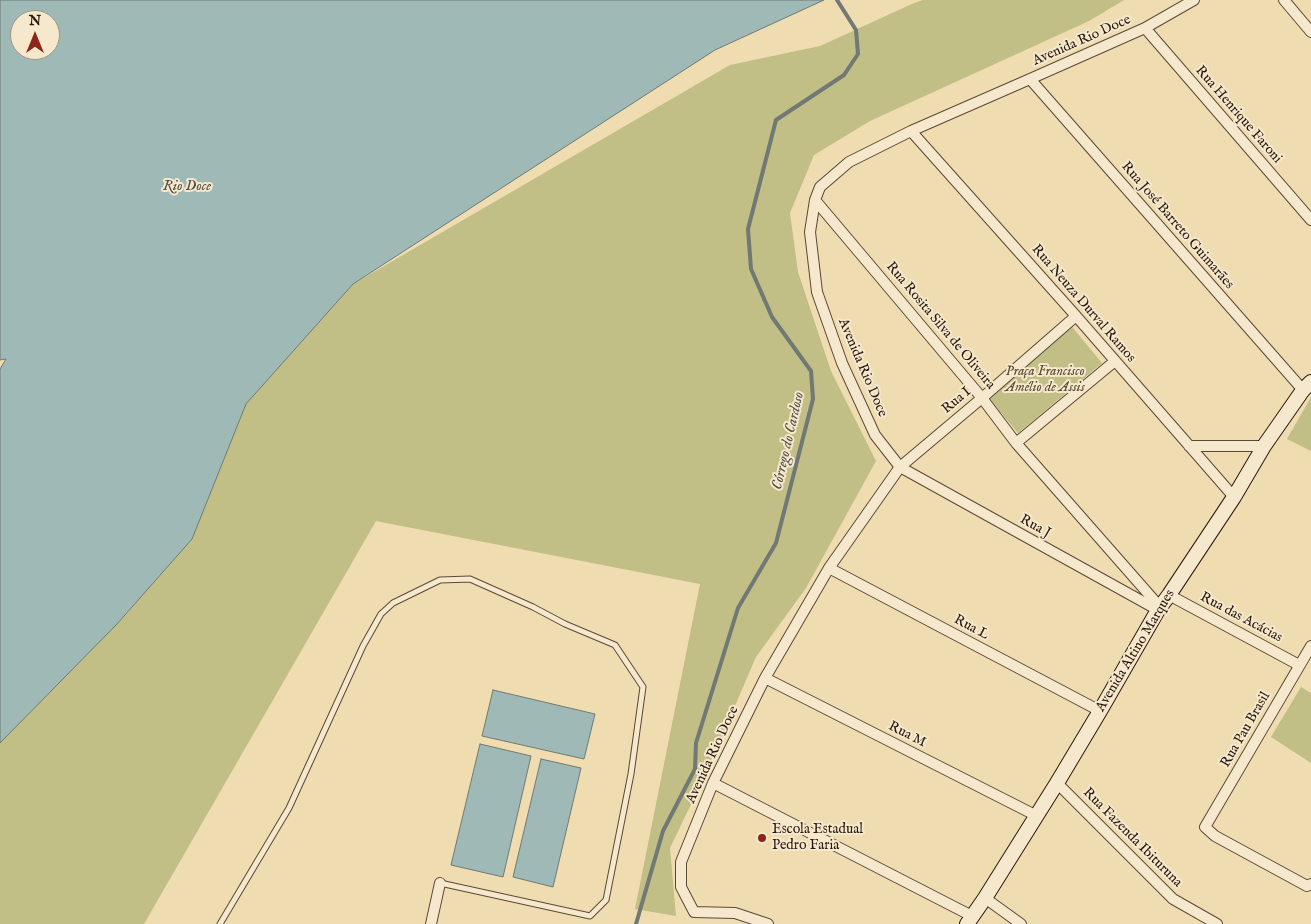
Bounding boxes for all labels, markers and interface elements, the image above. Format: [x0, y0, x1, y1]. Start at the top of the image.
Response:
north arrow [10, 10, 60, 60]
text: N [29, 12, 41, 30]
street label: Avenida Rio Doce [1030, 12, 1134, 70]
street label: Rua Henrique Faroni [1191, 63, 1285, 167]
street label: Rua José Barreto Guimarães [1117, 159, 1237, 293]
water label: Rio Doce [163, 178, 211, 196]
street label: Rua Neuza Durval Ramos [1027, 242, 1139, 366]
street label: Rua Rosita Silva de Oliveira [882, 259, 998, 393]
street label: Avenida Rio Doce [834, 316, 890, 420]
park label: Praça Francisco Amélio de Assis [1005, 364, 1085, 397]
street label: Rua I [939, 384, 975, 418]
water label: Córrego do Cardoso [769, 391, 809, 491]
street label: Rua J [1017, 512, 1053, 542]
street label: Avenida Altino Marques [1093, 587, 1179, 715]
street label: Rua das Acácias [1197, 589, 1285, 647]
street label: Rua L [951, 612, 991, 644]
street label: Rua Pau Brasil [1218, 689, 1274, 771]
street label: Avenida Rio Doce [683, 704, 743, 806]
street label: Rua M [885, 718, 929, 752]
street label: Rua Fazenda Ibituruna [1079, 785, 1185, 891]
place label: Escola Estadual Pedro Faria [772, 822, 863, 854]
marker: Escola Estadual Pedro Faria [756, 832, 768, 844]

